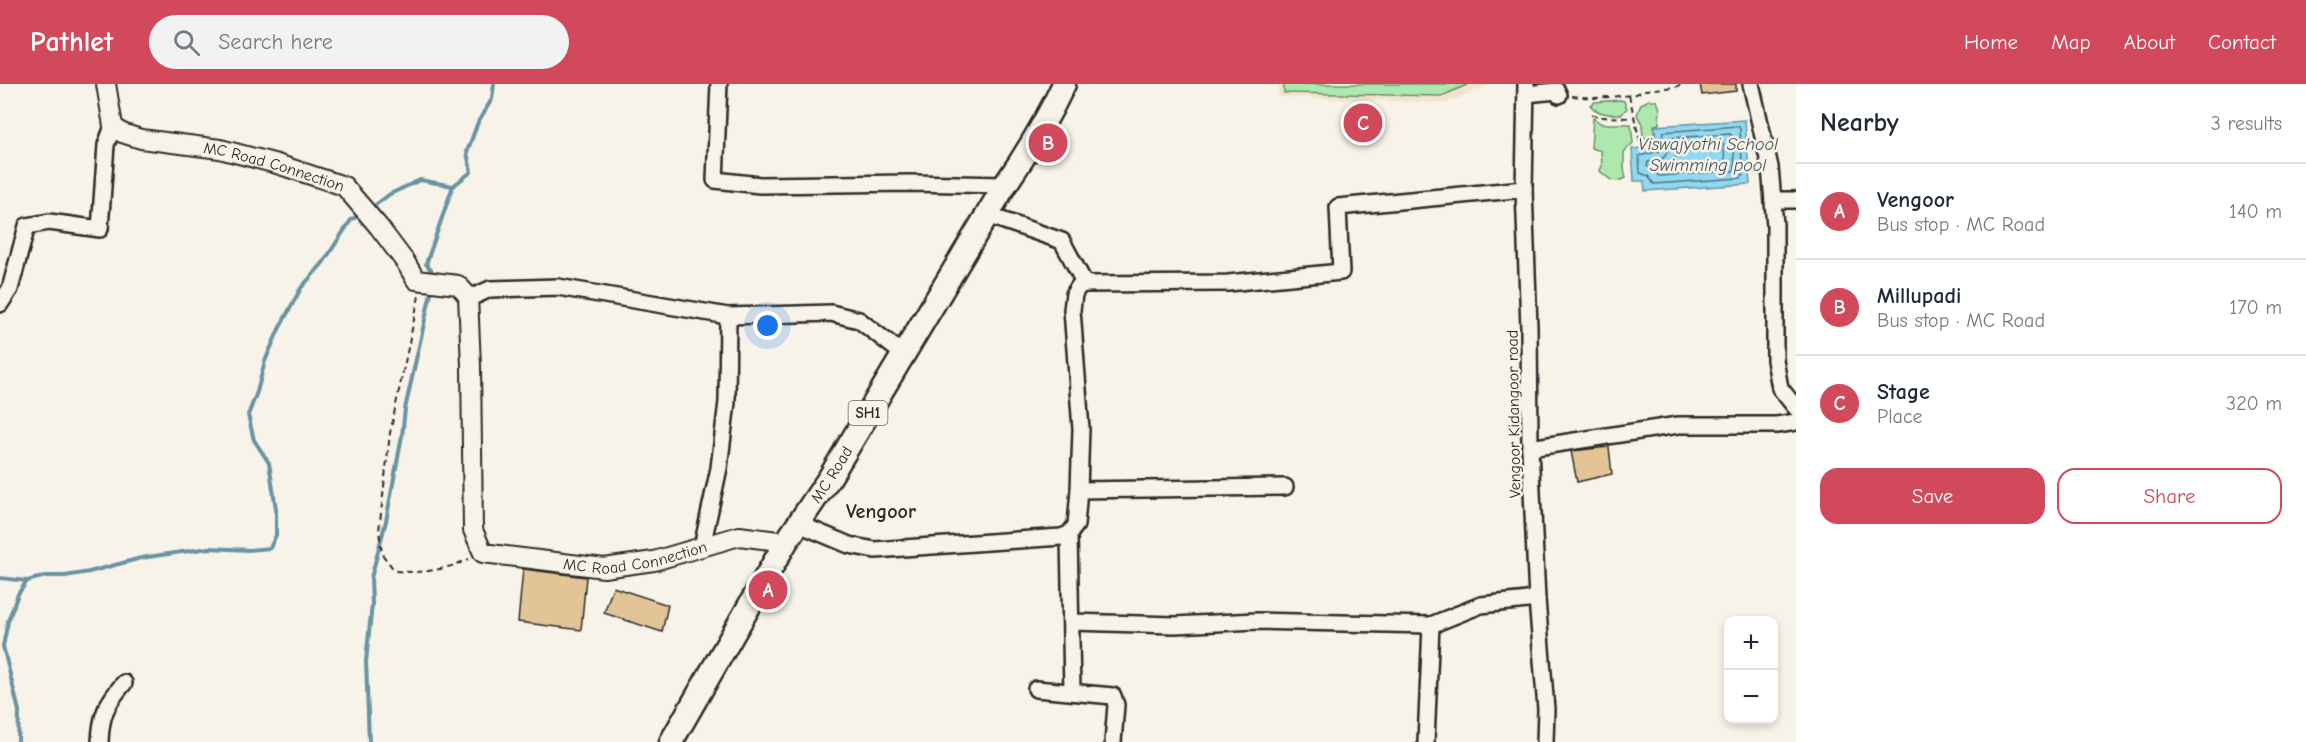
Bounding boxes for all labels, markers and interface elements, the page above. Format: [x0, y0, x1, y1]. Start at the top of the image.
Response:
search box [149, 15, 569, 69]
text: Pathlet [30, 26, 113, 58]
icon: search [170, 26, 203, 59]
text: Search here [218, 29, 333, 55]
text: Home [1964, 30, 2018, 54]
text: Map [2051, 30, 2091, 54]
text: About [2124, 30, 2175, 54]
text: Contact [2208, 30, 2276, 54]
pin: C [1344, 100, 1382, 146]
text: Nearby [1820, 108, 1899, 138]
text: 3 results [2211, 112, 2282, 135]
pin: B [1028, 120, 1068, 166]
water label: Viswajyothi School Swimming pool [1638, 134, 1779, 176]
street label: MC Road Connection [202, 139, 346, 195]
text: Vengoor [1877, 187, 1954, 213]
text: A [1834, 200, 1845, 223]
text: 140 m [2229, 200, 2282, 223]
text: Bus stop · MC Road [1877, 213, 2045, 236]
text: Millupadi [1877, 283, 1961, 309]
text: B [1833, 296, 1846, 319]
text: 170 m [2229, 296, 2282, 319]
text: Bus stop · MC Road [1877, 309, 2045, 332]
your location [753, 311, 782, 340]
street label: Vengoor Kidangoor road [1504, 330, 1524, 498]
text: Stage [1877, 379, 1930, 405]
text: C [1833, 392, 1846, 415]
text: 320 m [2226, 392, 2282, 415]
road number: SH1 [848, 401, 888, 425]
text: Place [1877, 405, 1923, 428]
street label: MC Road [807, 443, 856, 506]
button: Save [1820, 468, 2045, 524]
button: Share [2057, 468, 2282, 524]
district label: Vengoor [846, 500, 916, 523]
street label: MC Road Connection [562, 538, 709, 578]
pin: A [748, 568, 788, 612]
map controls [1724, 616, 1778, 724]
button: + [1724, 616, 1778, 670]
button: − [1724, 670, 1778, 724]

